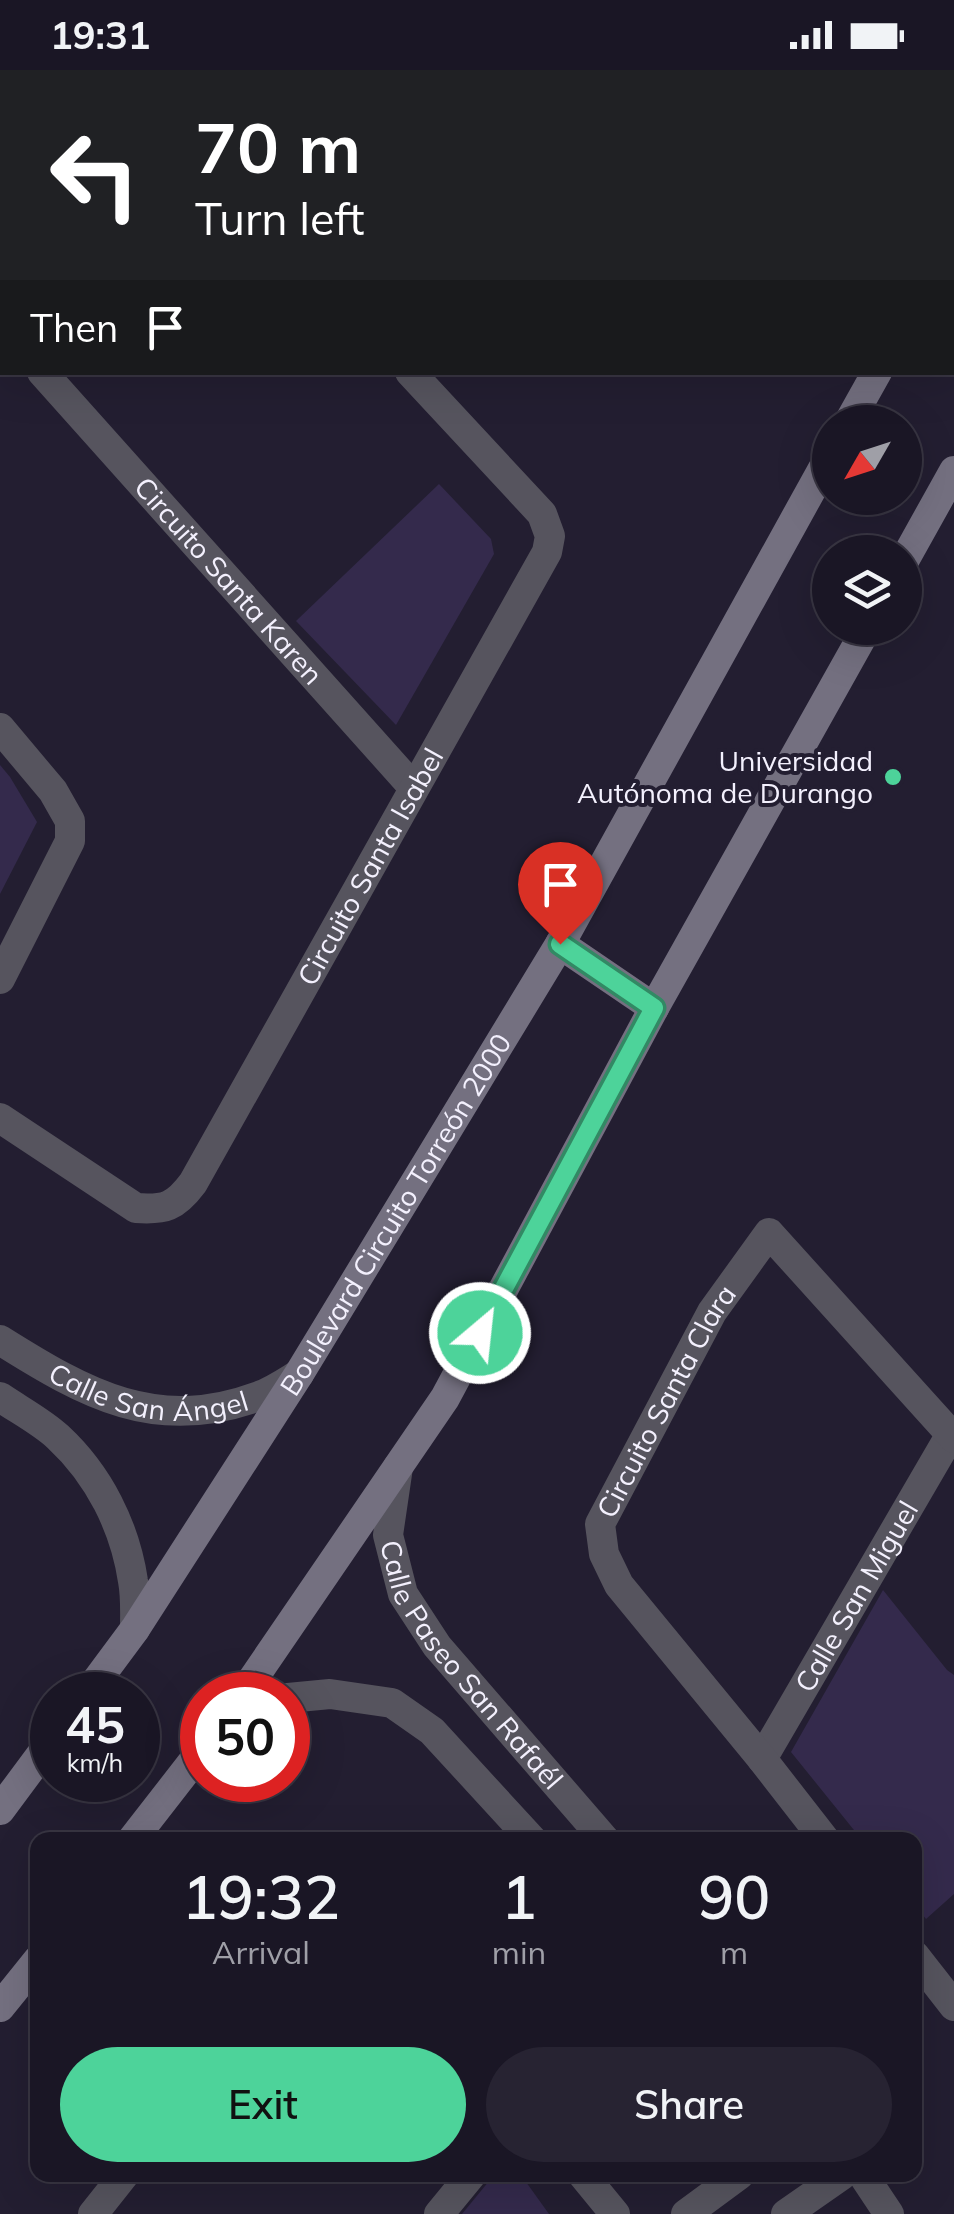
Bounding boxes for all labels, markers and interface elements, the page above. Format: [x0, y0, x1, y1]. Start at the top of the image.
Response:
text: 19:31 [50, 11, 151, 59]
text: 70 m [195, 103, 361, 191]
icon: left [30, 110, 160, 240]
text: Turn left [195, 190, 364, 246]
icon: arrive [138, 300, 193, 355]
text: Then [30, 304, 118, 352]
north arrow [812, 405, 922, 515]
map controls [812, 405, 922, 645]
street label: Circuito Santa Karen [127, 469, 331, 691]
button: layers [812, 535, 922, 645]
street label: Circuito Santa Isabel [289, 742, 450, 992]
place label: Universidad Autónoma de Durango [577, 743, 873, 810]
marker: Universidad Autónoma de Durango [882, 766, 904, 788]
pin [518, 842, 603, 945]
icon: arrive [533, 857, 588, 912]
street label: Boulevard Circuito Torreón 2000 [272, 1027, 519, 1402]
street label: Circuito Santa Clara [589, 1278, 743, 1523]
position arrow [428, 1281, 532, 1385]
street label: Calle San Ángel [43, 1355, 252, 1428]
street label: Calle San Miguel [787, 1494, 925, 1698]
street label: Calle Paseo San Rafaél [373, 1536, 571, 1796]
speed limit sign: 50 [180, 1672, 310, 1802]
text: 45 [65, 1693, 125, 1756]
text: km/h [67, 1747, 123, 1778]
text: 19:32 [182, 1859, 340, 1934]
text: 1 [501, 1859, 537, 1934]
text: 90 [698, 1859, 770, 1934]
text: Arrival [212, 1932, 310, 1972]
text: min [492, 1932, 546, 1972]
text: m [720, 1932, 748, 1972]
button: Exit [60, 2047, 466, 2162]
button: Share [486, 2047, 892, 2162]

